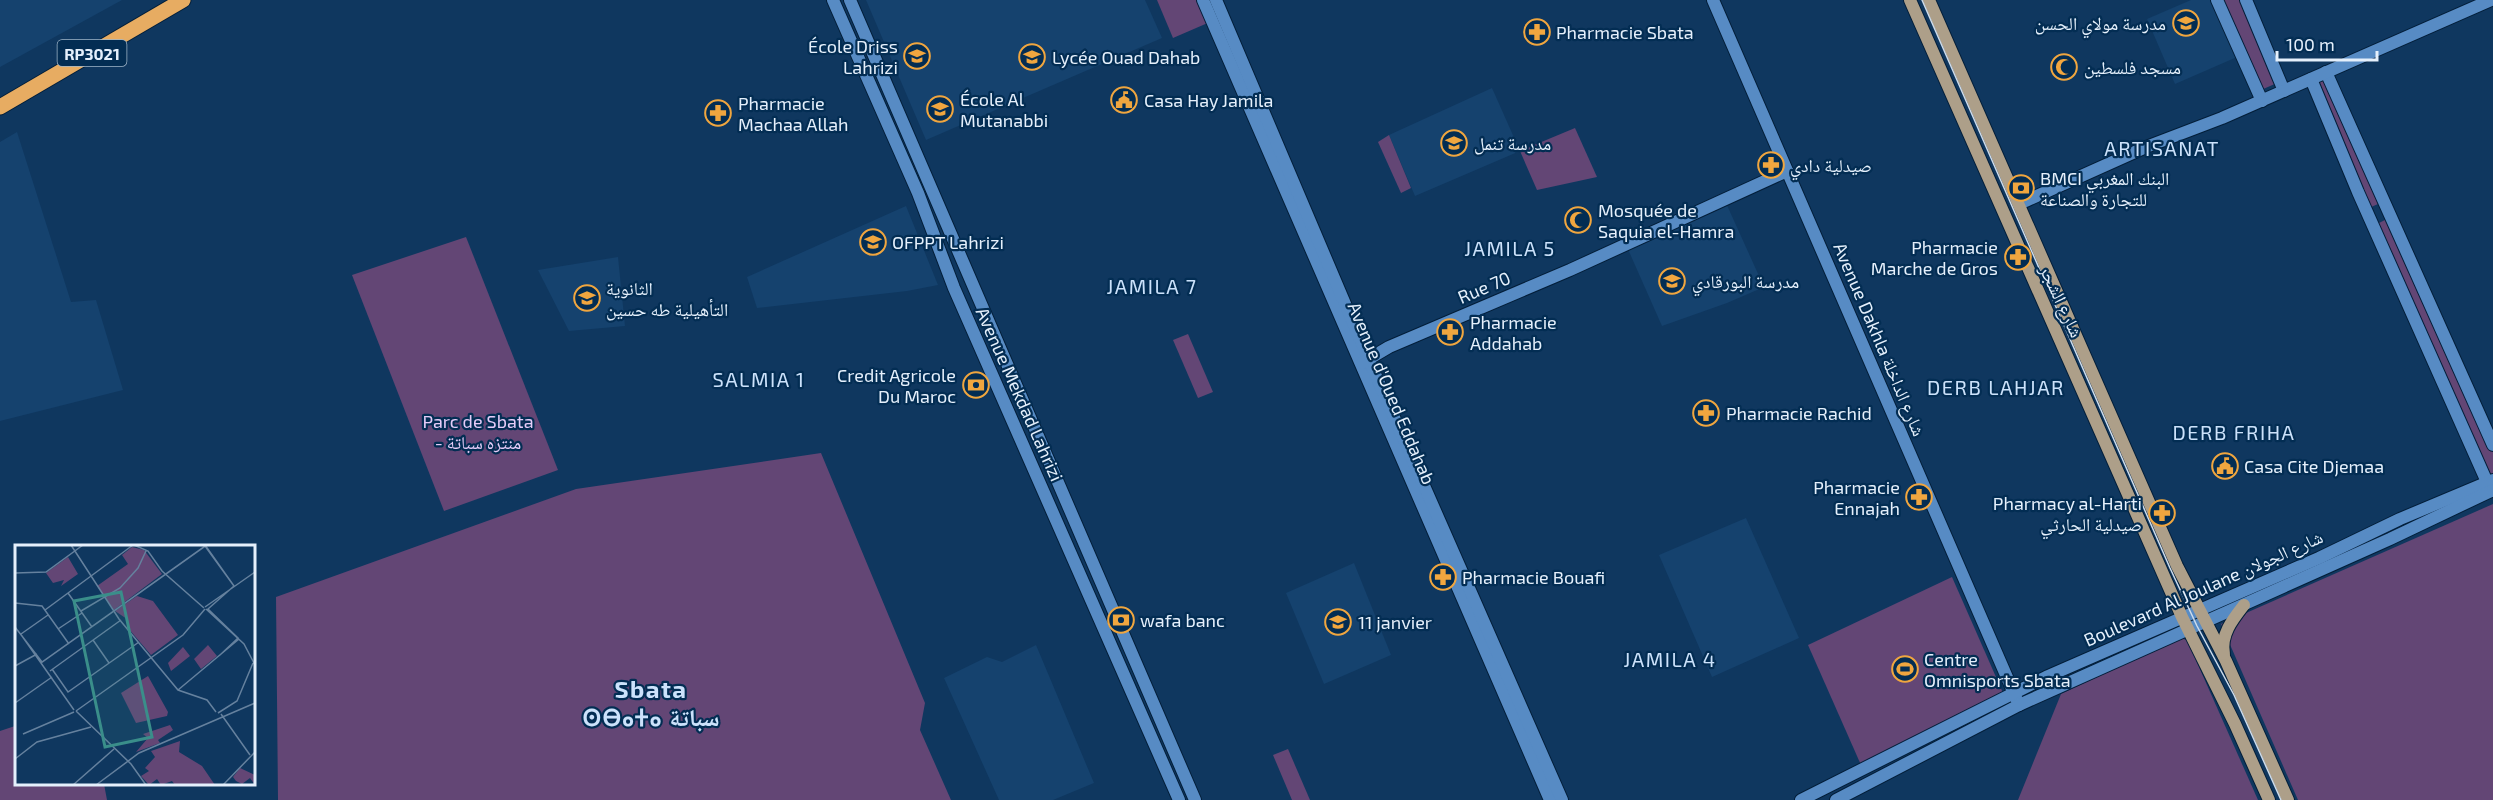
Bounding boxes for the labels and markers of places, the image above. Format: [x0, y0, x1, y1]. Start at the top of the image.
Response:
school or university icon: مدرسة مولاي الحسن [2171, 8, 2201, 38]
place label: مدرسة مولاي الحسن [2035, 12, 2166, 39]
pharmacy icon: Pharmacie Sbata [1522, 17, 1552, 47]
place label: Pharmacie Sbata [1556, 21, 1694, 43]
place label: École Driss Lahrizi [808, 35, 898, 78]
school or university icon: École Driss Lahrizi [902, 41, 932, 71]
school or university icon: Lycée Ouad Dahab [1017, 42, 1047, 72]
place label: Lycée Ouad Dahab [1052, 46, 1200, 68]
mosque icon: مسجد فلسطين [2049, 52, 2079, 82]
place label: مسجد فلسطين [2084, 56, 2181, 79]
public building icon: Casa Hay Jamila [1109, 85, 1139, 115]
place label: École Al Mutanabbi [960, 88, 1048, 131]
place label: Casa Hay Jamila [1144, 89, 1273, 111]
place label: Pharmacie Machaa Allah [738, 92, 849, 135]
school or university icon: École Al Mutanabbi [925, 94, 955, 124]
pharmacy icon: Pharmacie Machaa Allah [703, 98, 733, 128]
school or university icon: مدرسة تنمل [1439, 128, 1469, 158]
place label: مدرسة تنمل [1474, 132, 1551, 155]
pharmacy icon: صيدلية دادي [1756, 150, 1786, 180]
place label: صيدلية دادي [1790, 154, 1872, 181]
place label: BMCI البنك المغربي للتجارة والصناعة [2040, 167, 2169, 210]
bank icon: BMCI البنك المغربي للتجارة والصناعة [2006, 173, 2036, 203]
place label: Mosquée de Saquia el-Hamra [1598, 199, 1734, 242]
mosque icon: Mosquée de Saquia el-Hamra [1563, 205, 1593, 235]
school or university icon: OFPPT Lahrizi [858, 227, 888, 257]
place label: OFPPT Lahrizi [892, 231, 1004, 253]
place label: Pharmacie Marche de Gros [1871, 236, 1998, 279]
pharmacy icon: Pharmacie Marche de Gros [2003, 242, 2033, 272]
school or university icon: مدرسة البورقادي [1657, 266, 1687, 296]
place label: مدرسة البورقادي [1692, 270, 1799, 297]
place label: الثانوية التأهيلية طه حسين [606, 277, 728, 321]
school or university icon: الثانوية التأهيلية طه حسين [572, 283, 602, 313]
place label: Pharmacie Addahab [1470, 311, 1557, 354]
pharmacy icon: Pharmacie Addahab [1435, 317, 1465, 347]
place label: Credit Agricole Du Maroc [837, 364, 956, 407]
bank icon: Credit Agricole Du Maroc [961, 370, 991, 400]
pharmacy icon: Pharmacie Rachid [1691, 398, 1721, 428]
place label: Pharmacie Rachid [1726, 402, 1872, 424]
public building icon: Casa Cite Djemaa [2210, 451, 2240, 481]
place label: Casa Cite Djemaa [2244, 455, 2384, 477]
place label: Pharmacie Ennajah [1813, 476, 1900, 519]
pharmacy icon: Pharmacie Ennajah [1904, 482, 1934, 512]
place label: Pharmacy al-Harti صيدلية الحارثي [1993, 492, 2142, 540]
pharmacy icon: Pharmacy al-Harti صيدلية الحارثي [2147, 498, 2177, 528]
pharmacy icon: Pharmacie Bouafi [1428, 562, 1458, 592]
place label: Pharmacie Bouafi [1462, 566, 1605, 588]
bank icon: wafa banc [1106, 605, 1136, 635]
school or university icon: 11 janvier [1323, 607, 1353, 637]
place label: wafa banc [1140, 609, 1225, 631]
place label: 11 janvier [1358, 611, 1432, 633]
place label: Centre Omnisports Sbata [1924, 648, 2071, 691]
sports icon: Centre Omnisports Sbata [1890, 654, 1920, 684]

